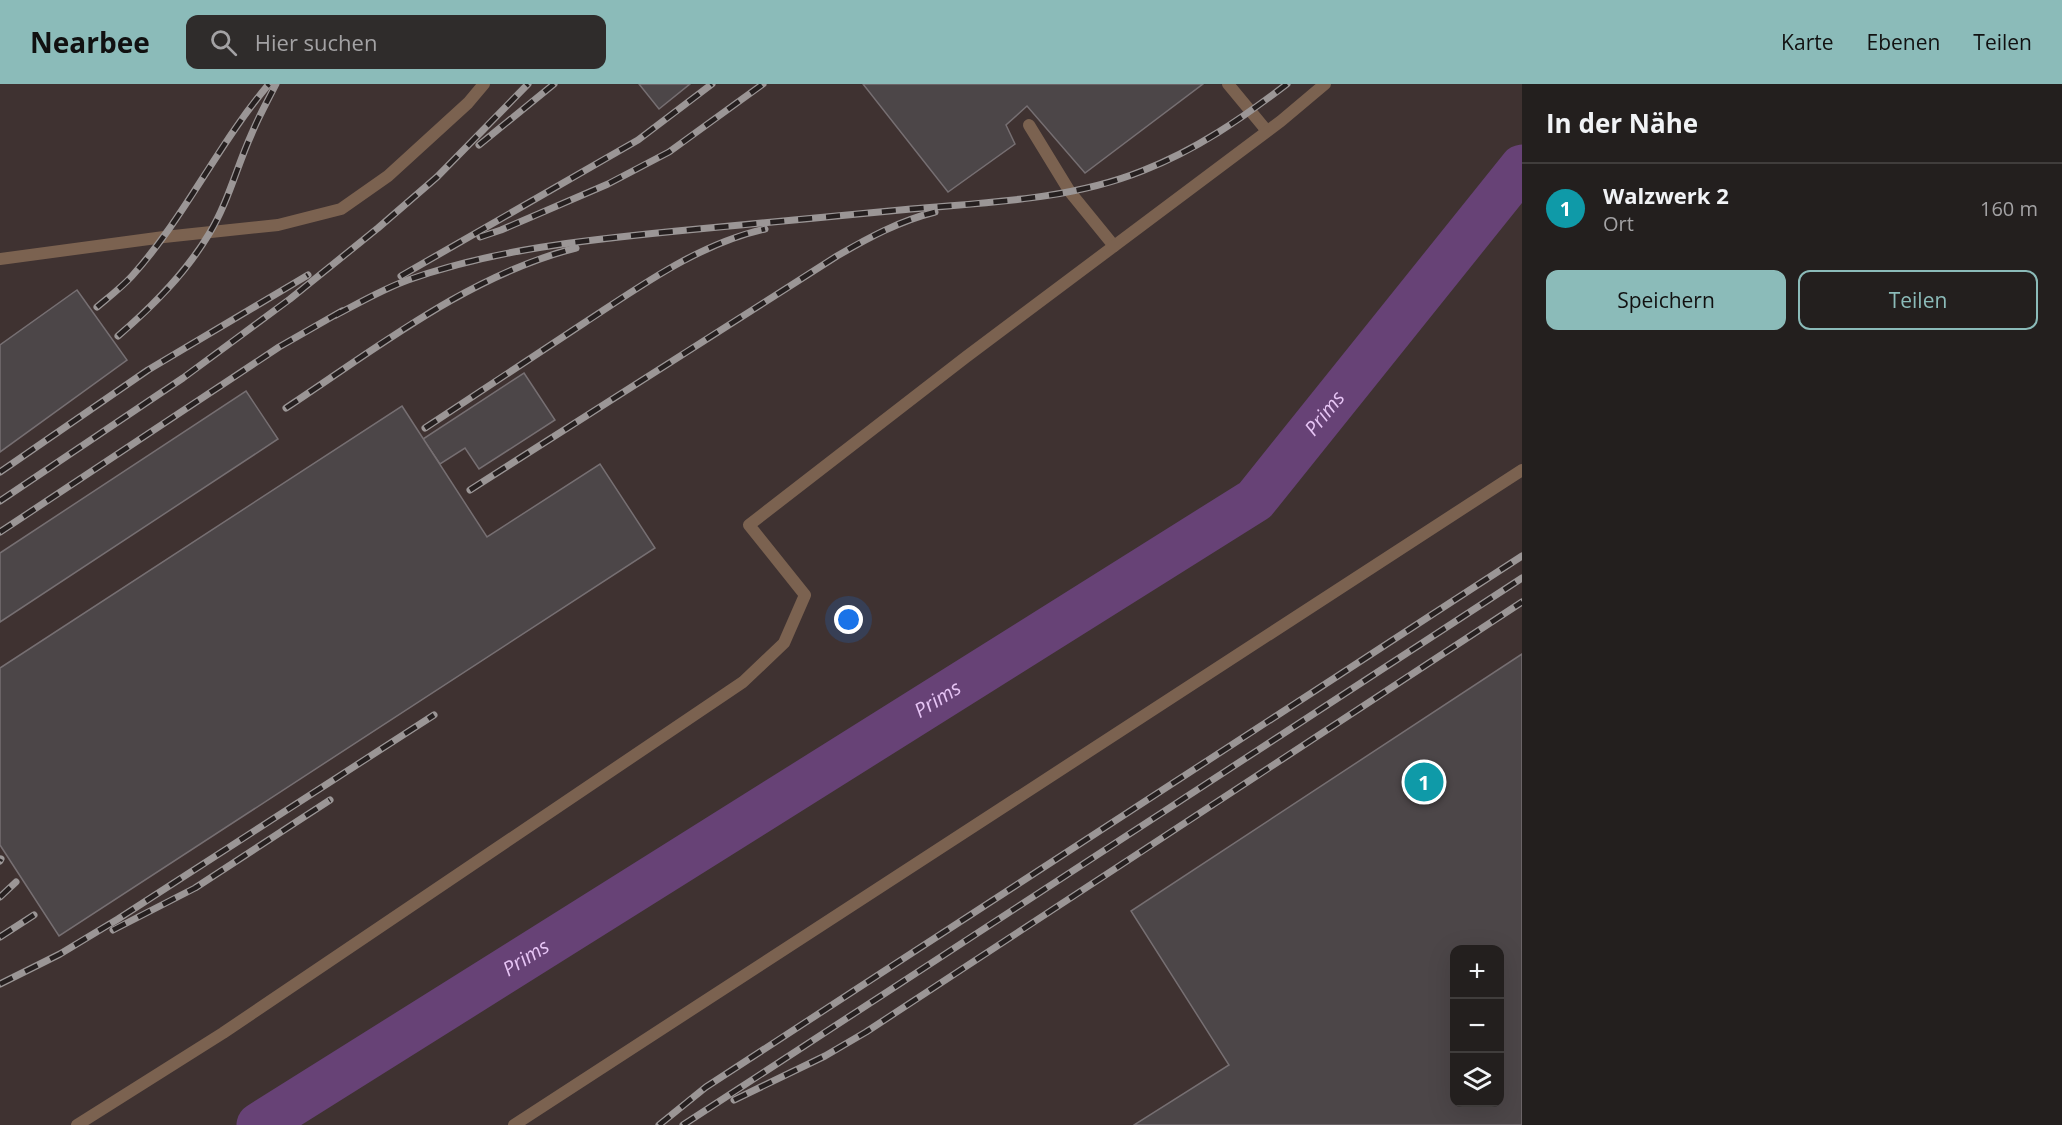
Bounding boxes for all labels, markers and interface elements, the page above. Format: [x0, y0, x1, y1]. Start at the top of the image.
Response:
search box [186, 15, 606, 69]
text: Nearbee [30, 23, 150, 61]
icon: search [207, 26, 240, 59]
text: Hier suchen [255, 27, 377, 57]
text: Karte [1781, 28, 1834, 56]
text: Ebenen [1867, 28, 1940, 56]
text: Teilen [1973, 28, 2032, 56]
text: In der Nähe [1546, 105, 1698, 141]
text: Walzwerk 2 [1603, 180, 1729, 210]
text: 1 [1560, 195, 1571, 222]
text: 160 m [1980, 195, 2038, 222]
text: Ort [1603, 210, 1634, 237]
button: Speichern [1546, 270, 1786, 330]
button: Teilen [1798, 270, 2038, 330]
water label: Prims [1298, 385, 1351, 441]
your location [834, 605, 863, 634]
water label: Prims [909, 674, 966, 724]
pin: 1 [1404, 760, 1444, 804]
water label: Prims [497, 932, 554, 982]
map controls [1450, 945, 1504, 1107]
button: + [1450, 945, 1504, 999]
button: − [1450, 999, 1504, 1053]
button: layers [1450, 1053, 1504, 1107]

